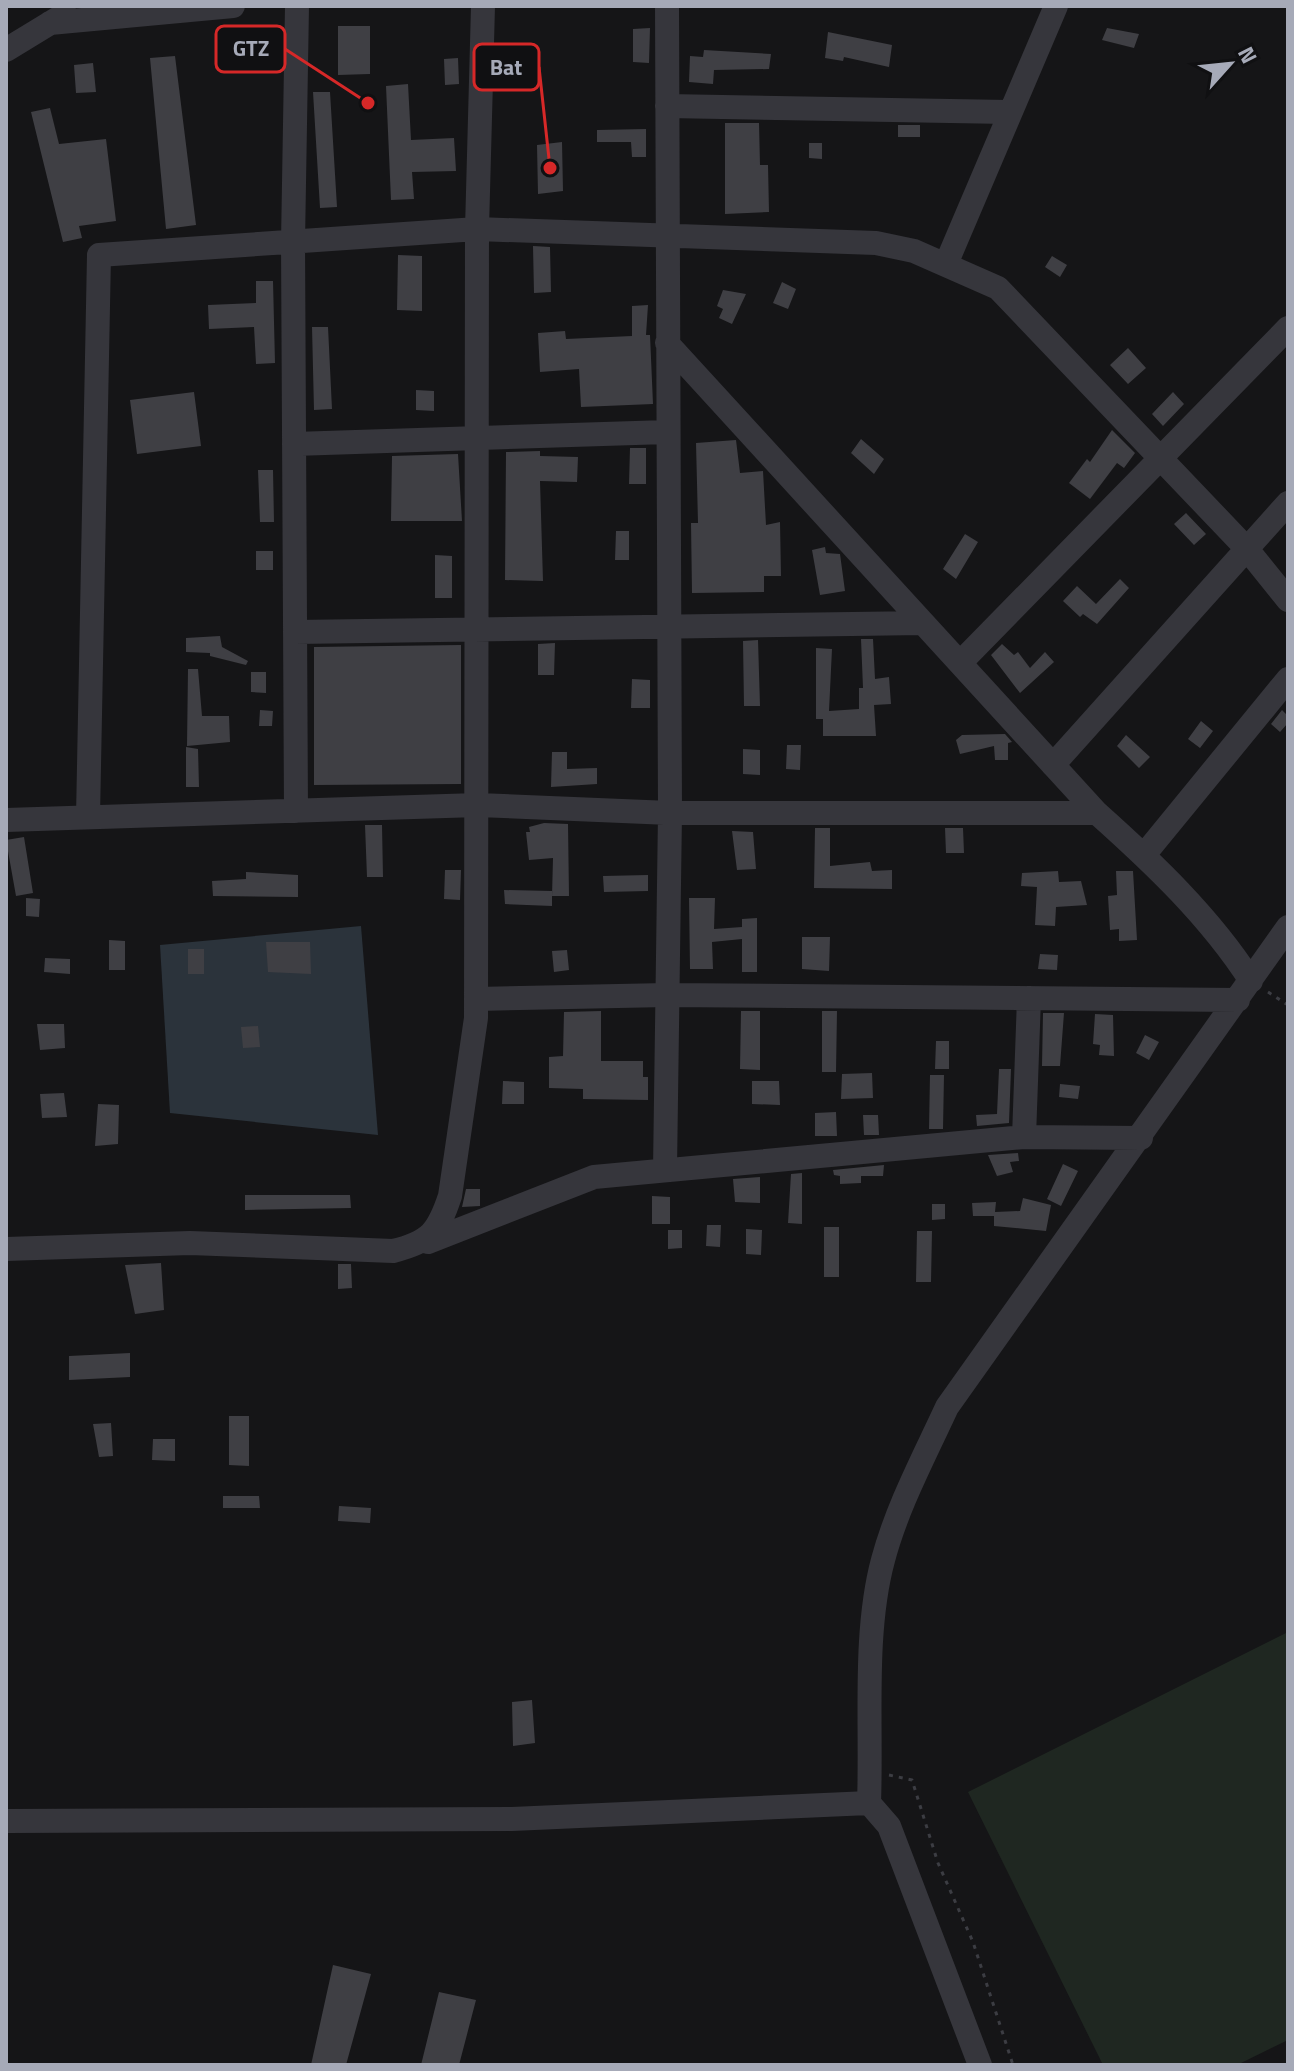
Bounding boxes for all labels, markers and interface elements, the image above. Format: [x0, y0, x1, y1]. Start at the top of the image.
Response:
north arrow [1190, 24, 1270, 104]
callout: GTZ [216, 26, 285, 72]
text: GTZ [233, 31, 269, 65]
text: N [1229, 40, 1266, 69]
callout: Bat [474, 44, 539, 90]
text: Bat [490, 50, 522, 84]

